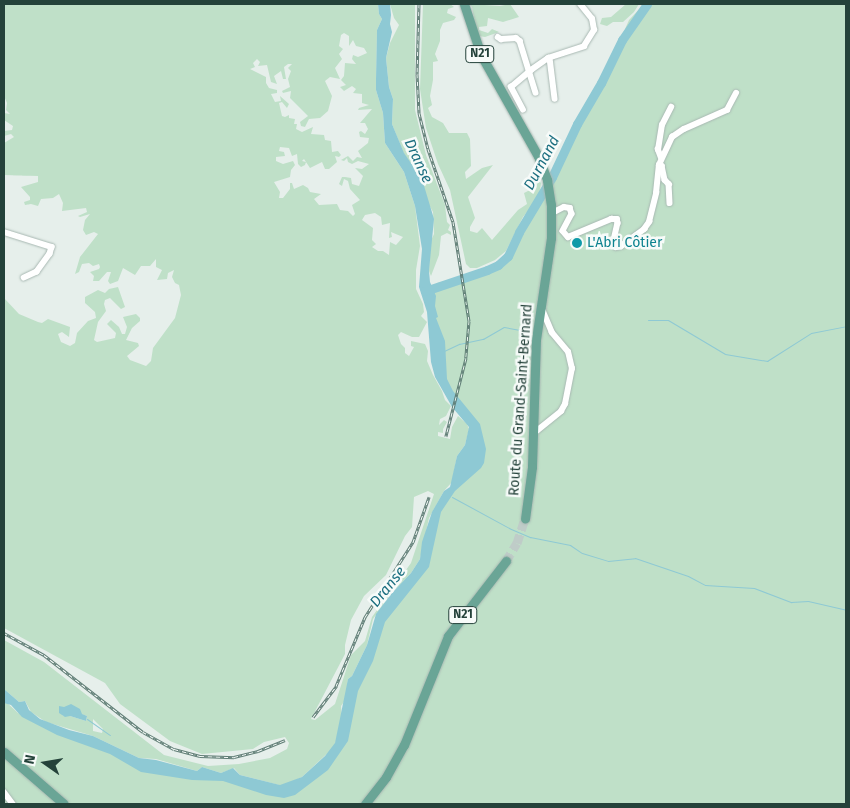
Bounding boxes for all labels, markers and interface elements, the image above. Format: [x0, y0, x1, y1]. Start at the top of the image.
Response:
road number: N21 [465, 44, 495, 64]
water label: Durnand [520, 133, 564, 193]
water label: Dranse [400, 136, 436, 186]
place label: L'Abri Côtier [587, 235, 662, 251]
marker: L'Abri Côtier [571, 237, 583, 249]
street label: Route du Grand-Saint-Bernard [506, 304, 536, 496]
water label: Dranse [366, 563, 410, 611]
road number: N21 [448, 606, 478, 624]
north arrow [20, 738, 70, 788]
text: N [21, 753, 39, 766]

